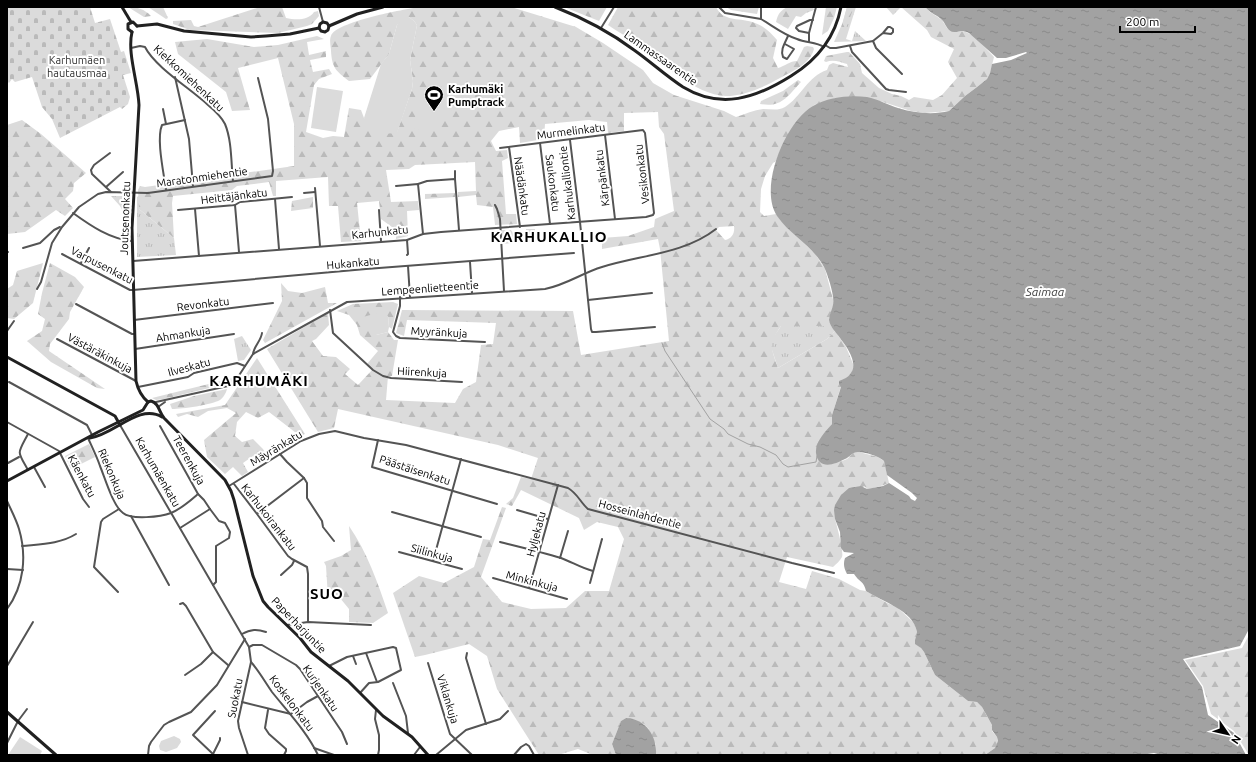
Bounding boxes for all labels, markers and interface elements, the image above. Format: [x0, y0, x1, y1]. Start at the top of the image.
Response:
scale bar [1120, 8, 1195, 34]
text: 200 m [1126, 15, 1159, 28]
street label: Lammassaarentie [622, 28, 700, 88]
street label: Kiekkomiehenkatu [151, 42, 227, 114]
park label: Karhumäen hautausmaa [47, 54, 107, 79]
place label: Karhumäki Pumptrack [448, 83, 505, 108]
sports icon: Karhumäki Pumptrack [423, 84, 445, 112]
street label: Murmelinkatu [536, 121, 606, 141]
street label: Vesikonkatu [632, 144, 652, 204]
street label: Karhukalliontie [557, 145, 577, 221]
street label: Kärpänkatu [593, 149, 611, 207]
street label: Saukonkatu [544, 154, 562, 212]
street label: Näädänkatu [512, 156, 532, 216]
street label: Maratonmiehentie [156, 165, 248, 189]
street label: Joutsenonkatu [118, 181, 132, 255]
street label: Heittäjänkatu [200, 186, 268, 206]
street label: Karhunkatu [351, 223, 409, 241]
district label: KARHUKALLIO [491, 228, 607, 245]
street label: Varpusenkatu [69, 244, 135, 286]
street label: Hukankatu [326, 255, 380, 271]
street label: Lempeenlietteentie [381, 279, 479, 297]
water label: Saimaa [1025, 285, 1065, 298]
street label: Revonkatu [176, 295, 230, 313]
street label: Ahmankuja [155, 324, 211, 344]
street label: Myyränkuja [410, 325, 468, 339]
street label: Västäräkinkuja [66, 331, 134, 375]
street label: Ilveskatu [166, 356, 212, 378]
street label: Hiirenkuja [397, 365, 447, 379]
district label: KARHUMÄKI [209, 372, 309, 389]
street label: Mäyränkatu [248, 428, 304, 468]
street label: Teerenkuja [171, 433, 207, 487]
street label: Karhumäenkatu [133, 435, 183, 509]
street label: Riekonkuja [96, 447, 128, 501]
street label: Käenkatu [66, 453, 98, 499]
street label: Päästäisenkatu [378, 453, 452, 487]
street label: Karhukoirankatu [239, 481, 299, 553]
street label: Hosseinlahdentie [597, 497, 683, 531]
street label: Hyljekatu [524, 510, 548, 558]
street label: Siilinkuja [410, 542, 454, 564]
street label: Minkinkuja [505, 568, 559, 594]
district label: SUO [310, 585, 344, 602]
street label: Paperharjuntie [269, 594, 329, 656]
street label: Kurjenkatu [301, 662, 341, 714]
street label: Koskelonkatu [267, 673, 317, 733]
street label: Viklankuja [435, 673, 461, 725]
street label: Suokatu [225, 677, 245, 719]
north arrow [1208, 714, 1248, 754]
text: N [1229, 733, 1244, 746]

